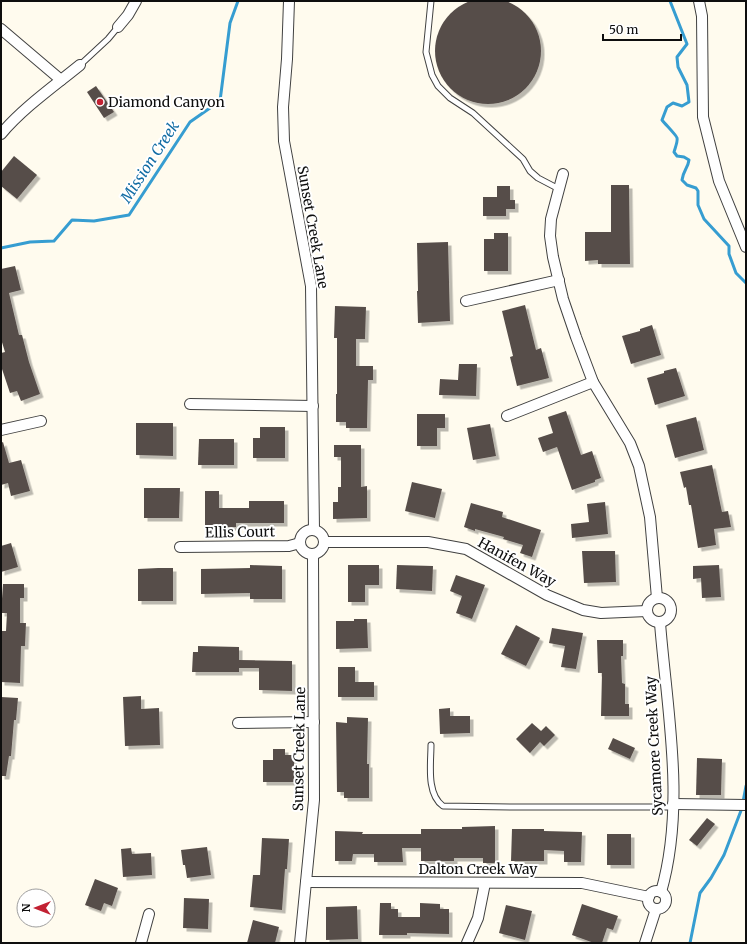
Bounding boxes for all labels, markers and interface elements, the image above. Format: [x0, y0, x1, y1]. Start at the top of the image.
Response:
scale bar [603, 16, 681, 42]
text: 50 m [609, 22, 638, 37]
place label: Diamond Canyon [108, 93, 225, 111]
marker: Diamond Canyon [95, 97, 105, 107]
water label: Mission Creek [116, 117, 184, 207]
street label: Sunset Creek Lane [293, 164, 333, 290]
street label: Ellis Court [205, 522, 276, 542]
street label: Hanifen Way [475, 533, 560, 591]
street label: Sycamore Creek Way [641, 675, 667, 816]
street label: Sunset Creek Lane [289, 687, 309, 811]
street label: Dalton Creek Way [419, 860, 538, 878]
north arrow [16, 888, 56, 928]
text: N [19, 903, 33, 912]

